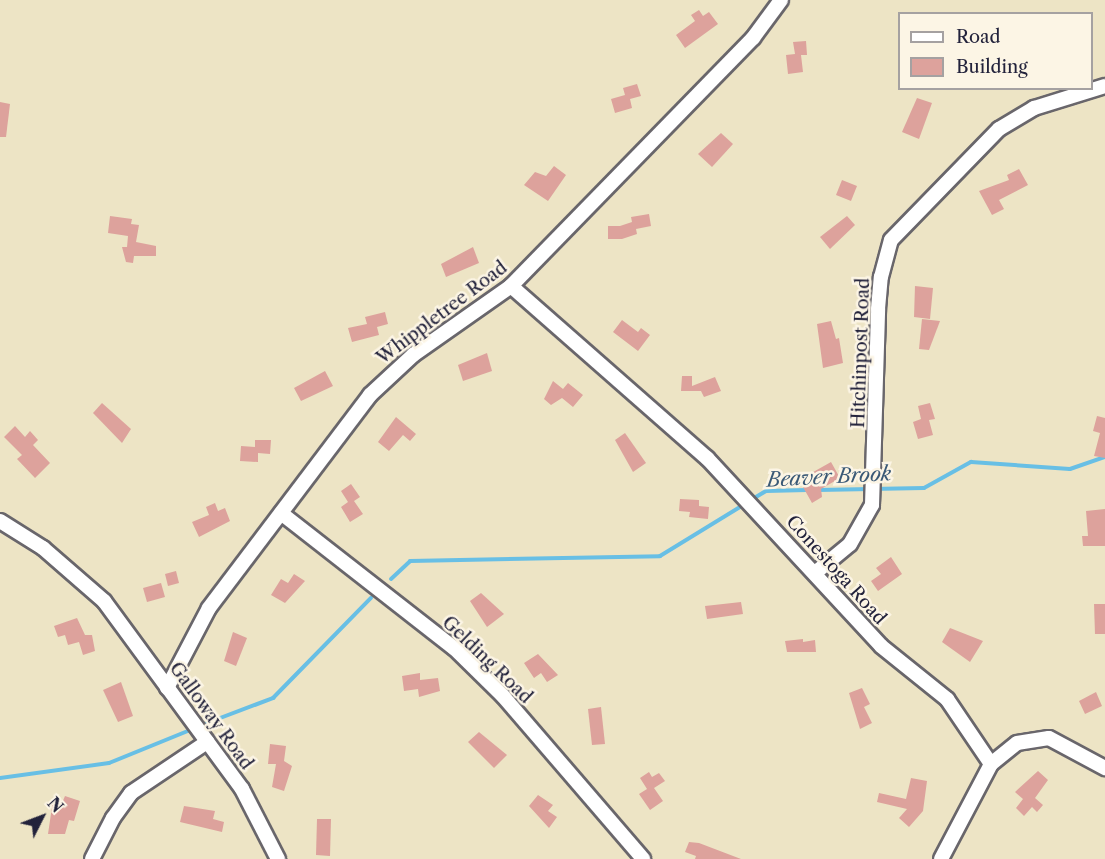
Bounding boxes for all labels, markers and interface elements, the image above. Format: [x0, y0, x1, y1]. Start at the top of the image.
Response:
legend [898, 12, 1093, 90]
text: Road [956, 26, 1001, 48]
text: Building [956, 56, 1028, 78]
street label: Whippletree Road [373, 257, 511, 369]
street label: Hitchinpost Road [848, 278, 874, 428]
water label: Beaver Brook [766, 462, 892, 492]
street label: Conestoga Road [781, 511, 891, 629]
street label: Gelding Road [438, 612, 536, 708]
street label: Galloway Road [165, 658, 257, 774]
north arrow [12, 787, 72, 847]
text: N [43, 793, 67, 817]

